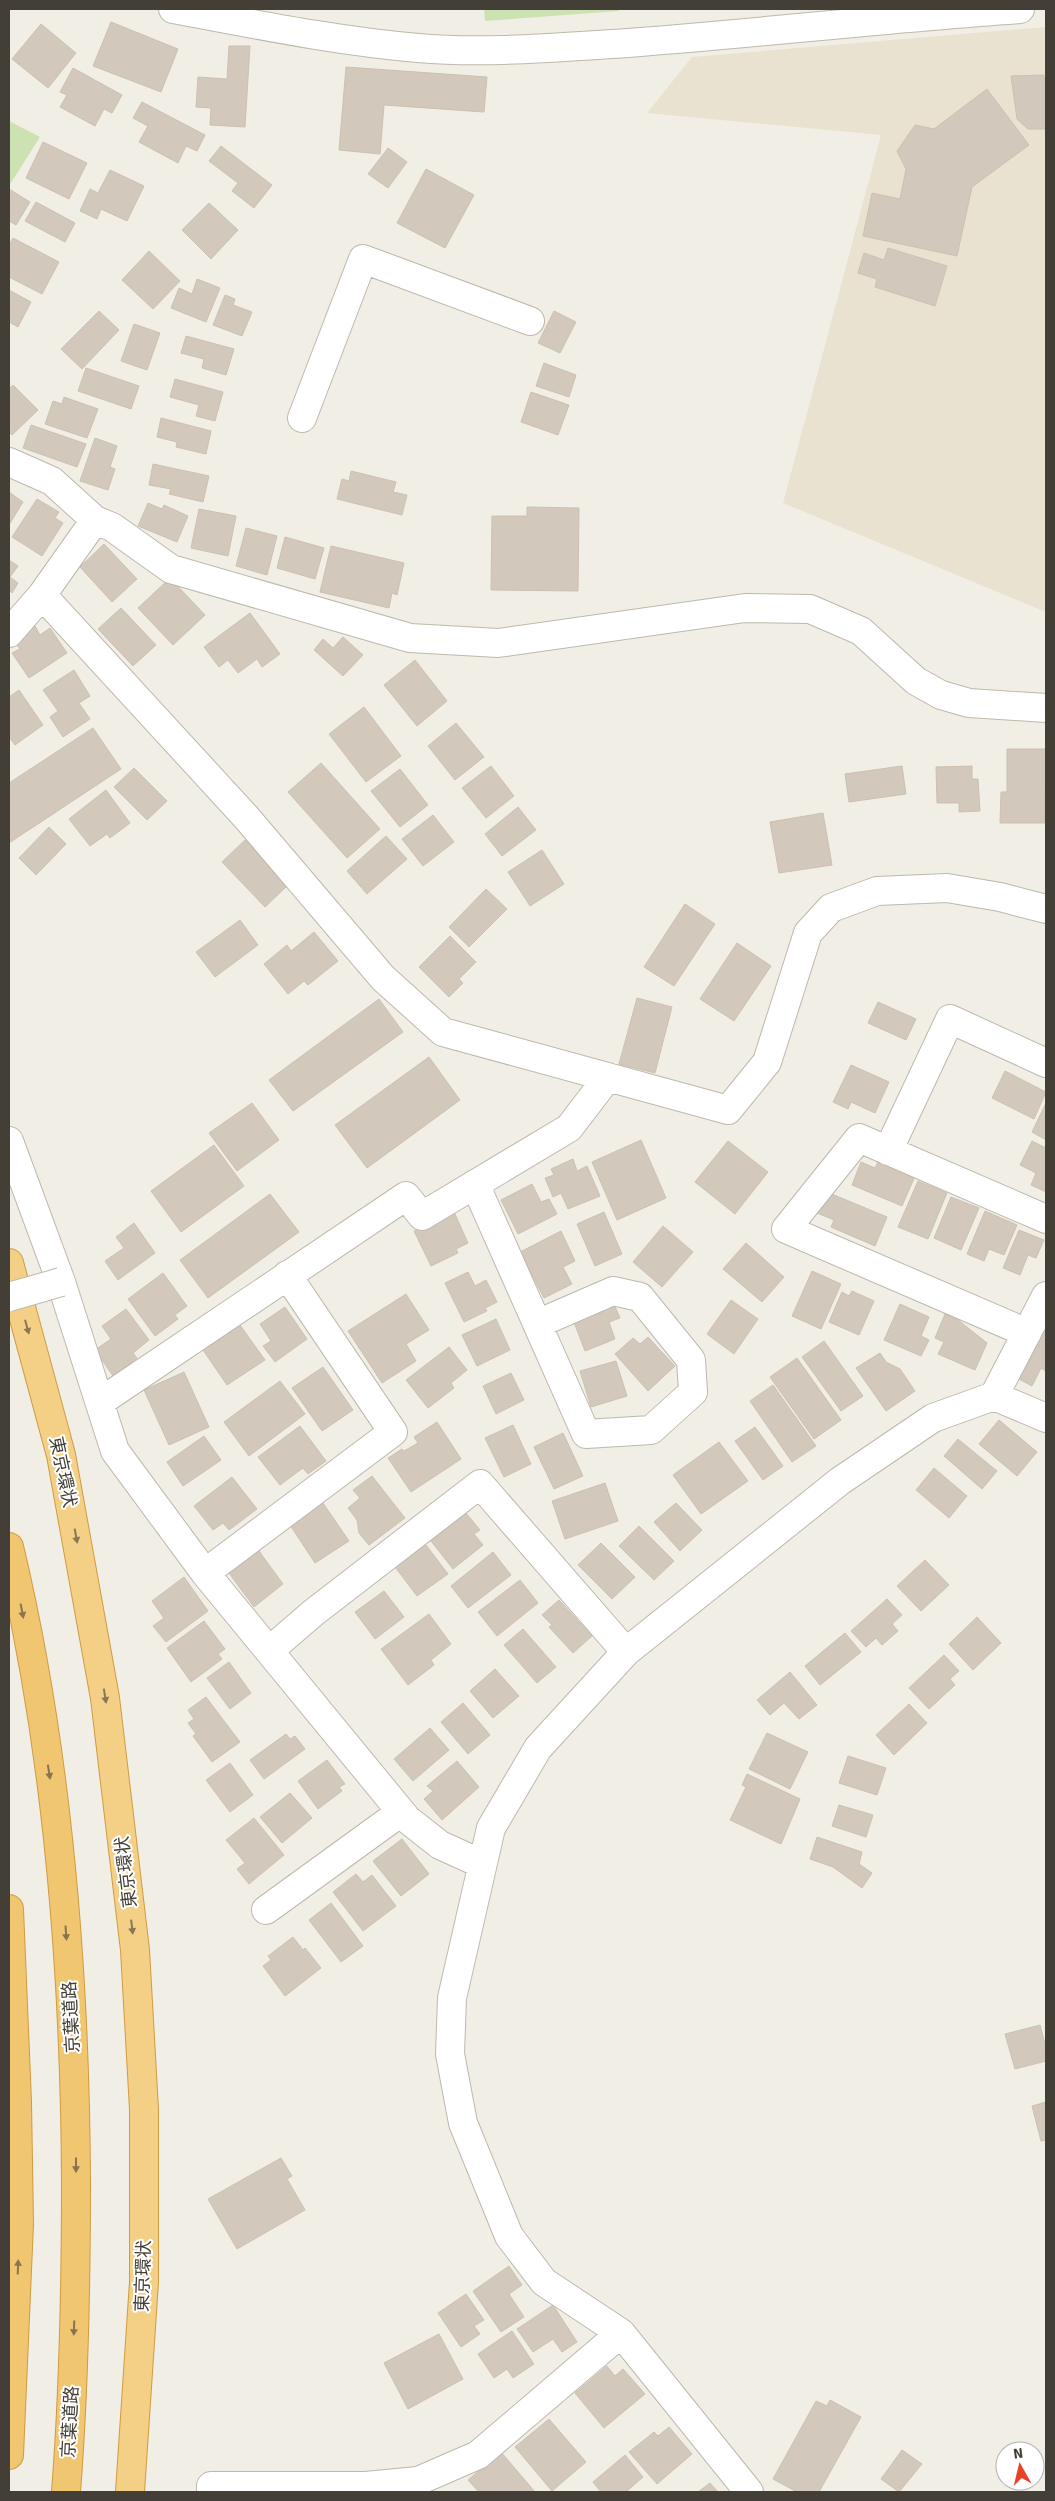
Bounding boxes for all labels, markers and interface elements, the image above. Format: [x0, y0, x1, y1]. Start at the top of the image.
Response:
one-way arrow [23, 1319, 31, 1334]
street label: 東京環状 [45, 1434, 81, 1510]
one-way arrow [72, 1528, 80, 1544]
one-way arrow [18, 1604, 26, 1619]
one-way arrow [101, 1688, 109, 1704]
one-way arrow [45, 1764, 53, 1780]
street label: 東京環状 [111, 1835, 141, 1909]
one-way arrow [128, 1919, 136, 1935]
one-way arrow [62, 1925, 70, 1941]
street label: 京葉道路 [58, 1980, 84, 2054]
one-way arrow [72, 2157, 80, 2173]
street label: 東京環状 [131, 2240, 155, 2312]
one-way arrow [14, 2258, 22, 2274]
one-way arrow [70, 2320, 78, 2336]
street label: 京葉道路 [57, 2385, 83, 2459]
north arrow [995, 2441, 1045, 2491]
text: N [1012, 2445, 1024, 2463]

